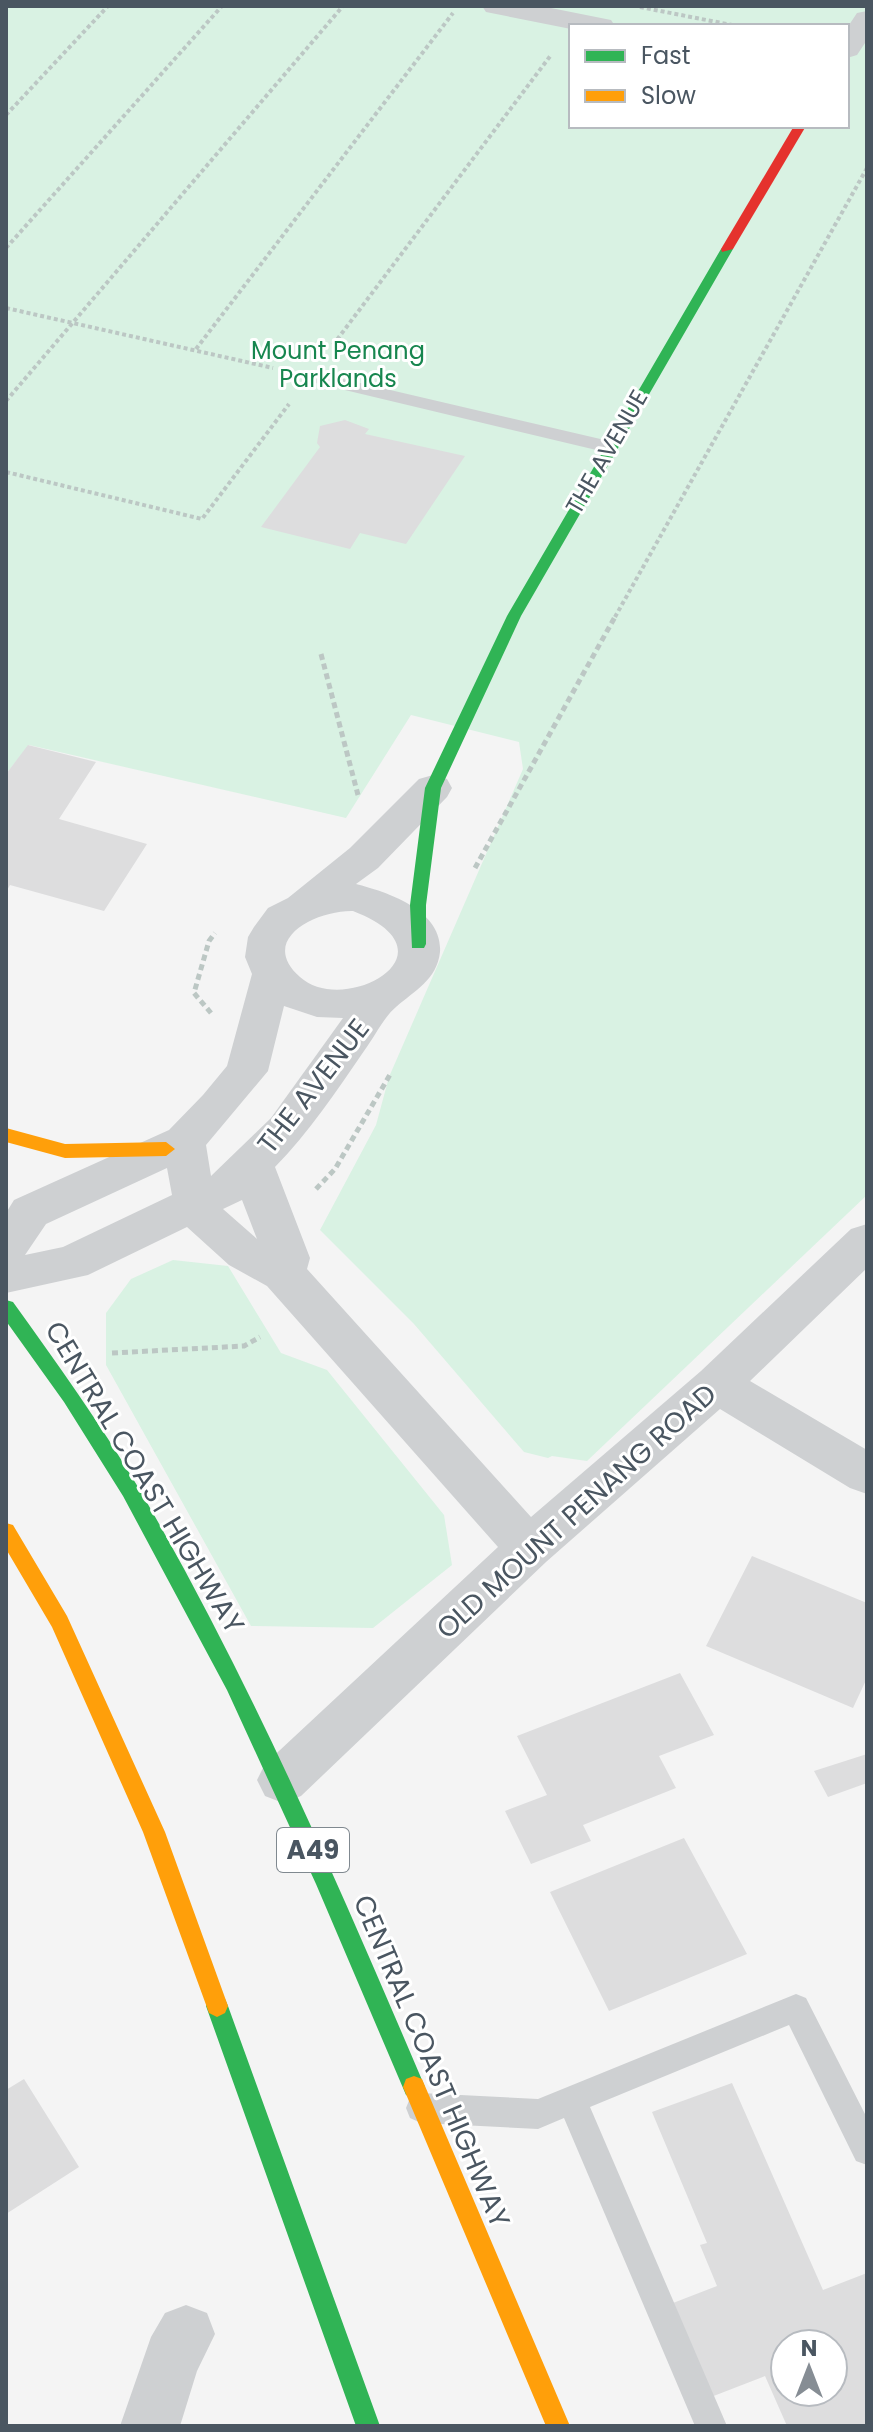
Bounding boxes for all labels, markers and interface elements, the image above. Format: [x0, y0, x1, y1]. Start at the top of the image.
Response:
legend [569, 24, 849, 128]
text: Fast [641, 39, 691, 72]
text: Slow [641, 79, 696, 112]
park label: Mount Penang Parklands [251, 334, 425, 395]
street label: THE AVENUE [558, 384, 655, 520]
street label: THE AVENUE [248, 1011, 378, 1162]
street label: CENTRAL COAST HIGHWAY [36, 1314, 253, 1641]
street label: OLD MOUNT PENANG ROAD [428, 1375, 725, 1648]
road number: A49 [277, 1828, 349, 1872]
street label: CENTRAL COAST HIGHWAY [344, 1889, 519, 2234]
north arrow [769, 2328, 849, 2408]
text: N [801, 2333, 817, 2364]

